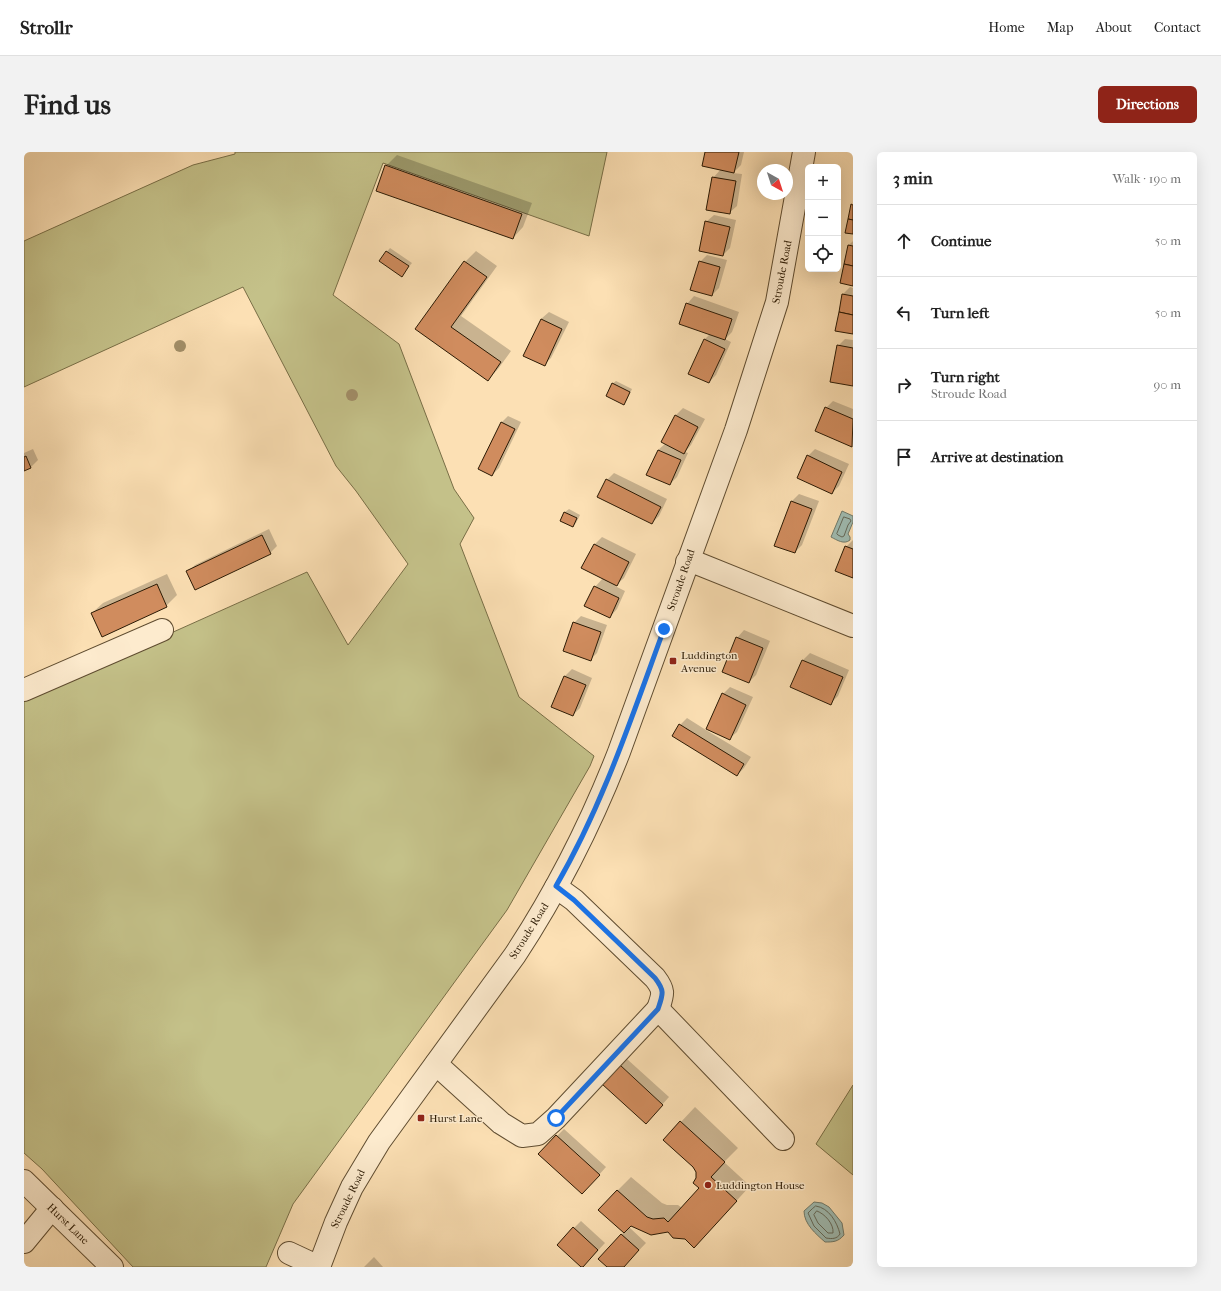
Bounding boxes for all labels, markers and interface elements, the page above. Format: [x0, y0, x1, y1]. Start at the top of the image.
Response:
text: Strollr [20, 17, 73, 39]
text: Home [988, 19, 1025, 36]
text: Map [1047, 19, 1074, 36]
text: About [1096, 19, 1132, 36]
text: Contact [1154, 19, 1201, 36]
button: Directions [1098, 86, 1197, 123]
text: Find us [24, 88, 111, 121]
north arrow [757, 164, 793, 200]
map controls [805, 164, 841, 272]
button: + [805, 164, 841, 200]
text: 3 min [893, 168, 933, 188]
text: Walk · 190 m [1112, 171, 1181, 186]
button: − [805, 200, 841, 236]
icon: ahead [893, 230, 915, 252]
text: Continue [931, 232, 991, 250]
text: 50 m [1155, 233, 1181, 248]
button: locate [805, 236, 841, 272]
street label: Stroude Road [769, 238, 795, 305]
icon: left [893, 302, 915, 324]
text: Turn left [931, 304, 989, 322]
text: 50 m [1155, 305, 1181, 320]
text: Turn right [931, 368, 1000, 386]
icon: right [893, 374, 915, 396]
text: 90 m [1153, 377, 1181, 392]
text: Stroude Road [931, 386, 1007, 401]
icon: arrive [893, 446, 915, 468]
text: Arrive at destination [931, 448, 1063, 466]
street label: Stroude Road [664, 547, 698, 612]
route end [655, 620, 673, 638]
place label: Luddington Avenue [680, 649, 738, 675]
marker: Luddington Avenue [668, 656, 678, 666]
street label: Stroude Road [506, 899, 552, 962]
route start [547, 1109, 565, 1127]
place label: Hurst Lane [429, 1112, 483, 1125]
marker: Hurst Lane [416, 1113, 426, 1123]
street label: Stroude Road [328, 1166, 368, 1231]
place label: Luddington House [716, 1179, 805, 1192]
marker: Luddington House [703, 1180, 713, 1190]
street label: Hurst Lane [44, 1201, 92, 1248]

